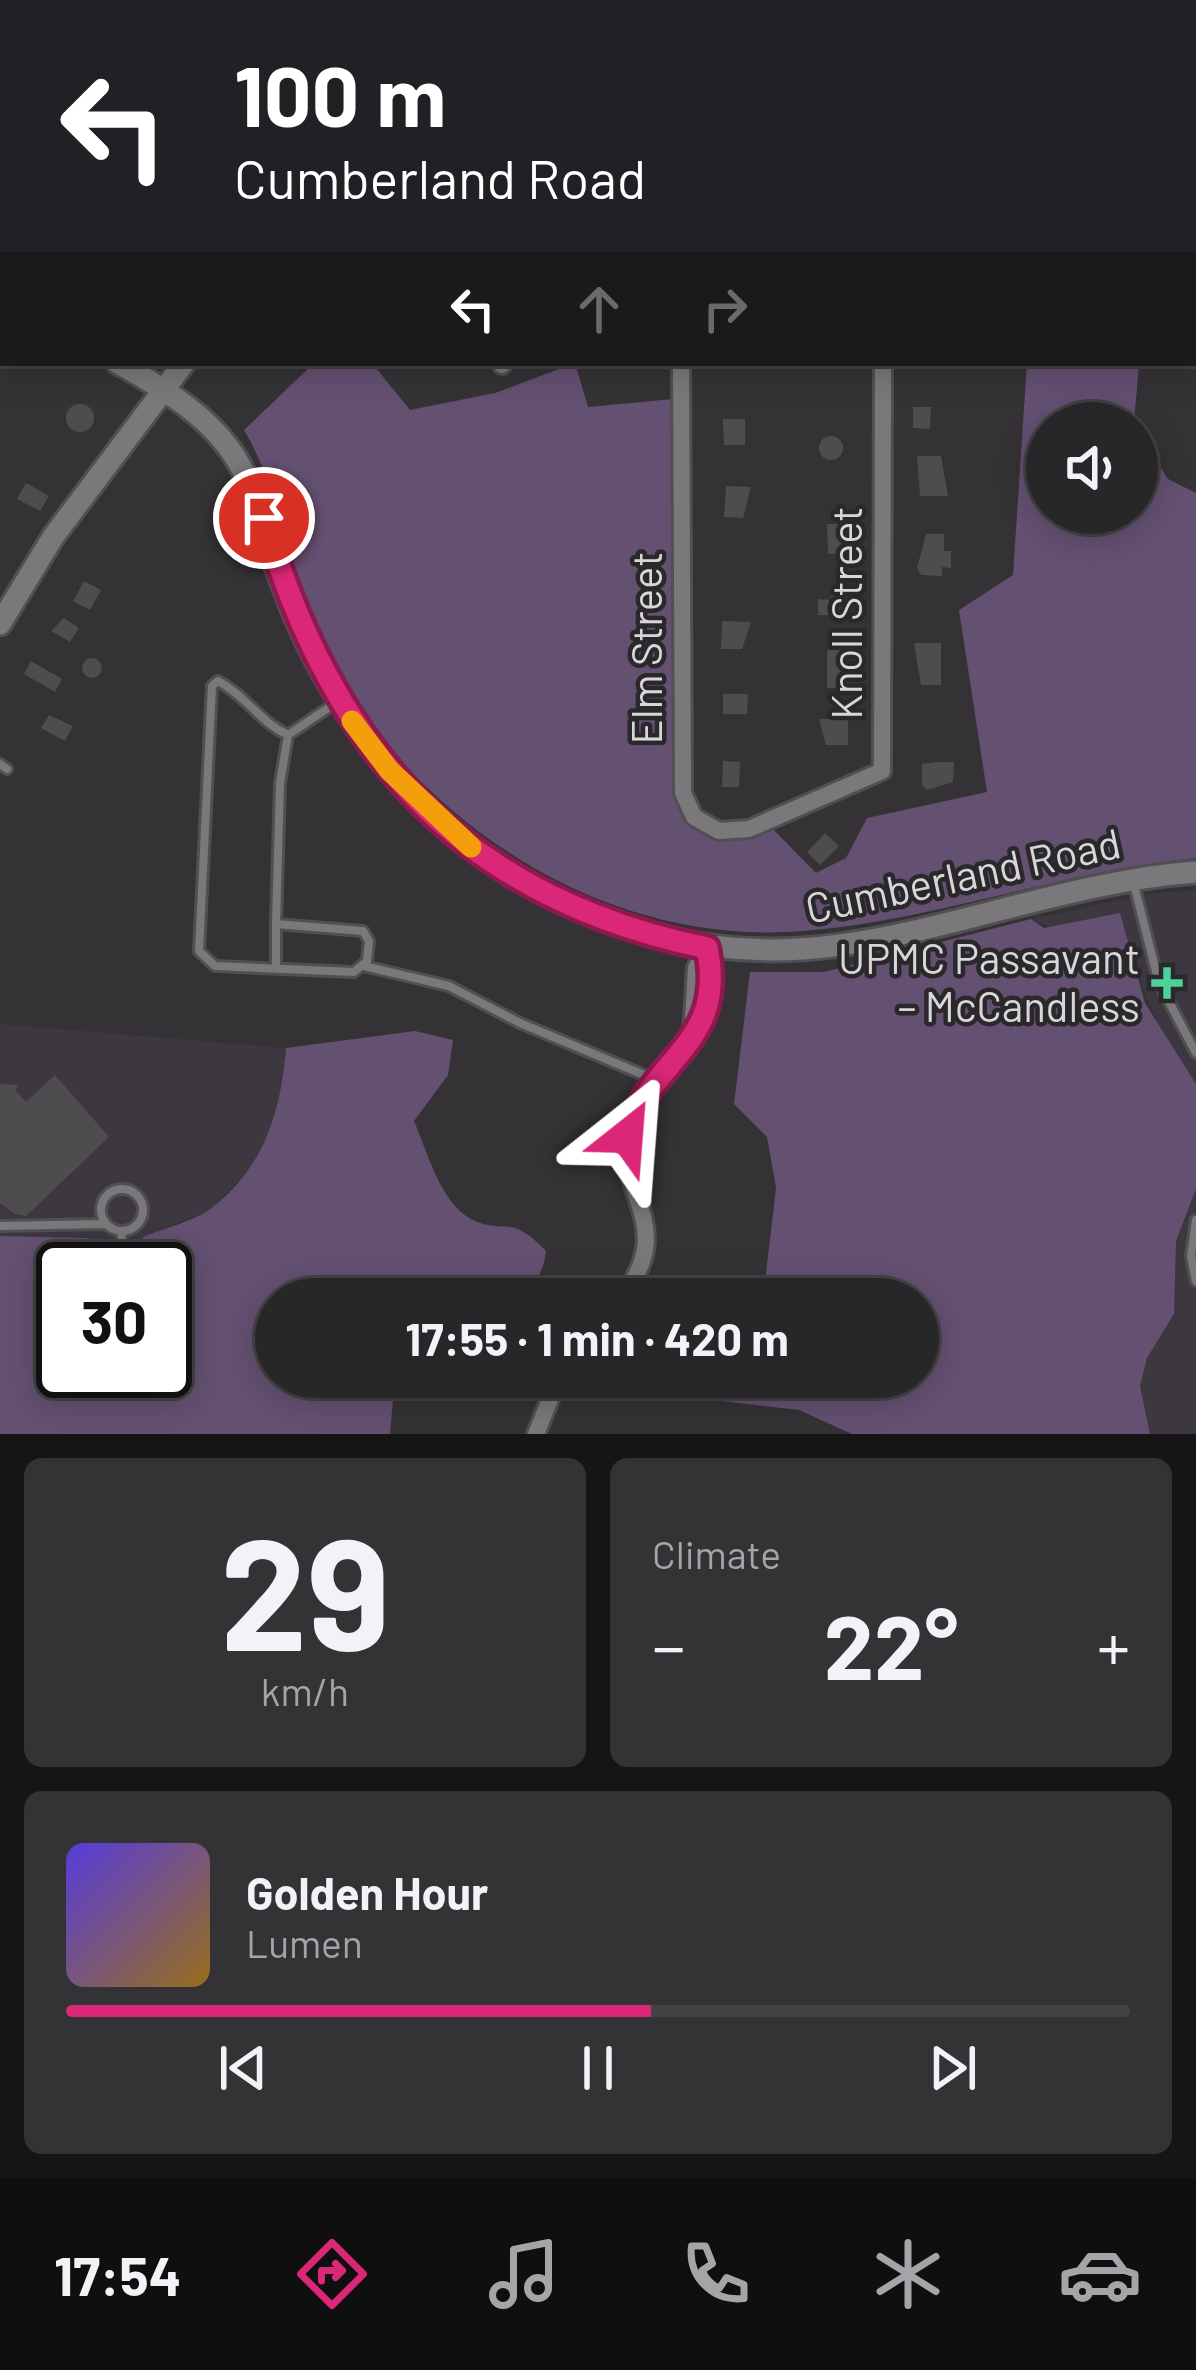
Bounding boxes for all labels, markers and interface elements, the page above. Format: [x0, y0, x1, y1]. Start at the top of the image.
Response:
text: 100 m [234, 43, 446, 144]
icon: left [36, 48, 192, 204]
text: Cumberland Road [234, 145, 646, 210]
icon: left [440, 276, 506, 342]
icon: ahead [566, 276, 632, 342]
icon: right [692, 276, 758, 342]
map controls [1026, 402, 1158, 534]
button: sound [1026, 402, 1158, 534]
pin [213, 467, 315, 569]
icon: arrive [231, 485, 297, 551]
street label: Knoll Street [820, 506, 870, 720]
street label: Elm Street [620, 552, 670, 744]
street label: Cumberland Road [801, 816, 1125, 932]
place label: UPMC Passavant – McCandless [838, 932, 1140, 1030]
marker: UPMC Passavant – McCandless [1151, 967, 1183, 999]
position arrow [564, 1073, 690, 1199]
speed limit sign: 30 [36, 1242, 192, 1398]
text: 17:55 · 1 min · 420 m [405, 1311, 789, 1365]
text: 29 [220, 1495, 390, 1682]
text: Climate [652, 1530, 781, 1577]
text: 22° [824, 1590, 958, 1698]
text: − [652, 1605, 685, 1684]
text: + [1097, 1605, 1130, 1684]
text: km/h [261, 1667, 349, 1714]
text: Golden Hour [246, 1865, 488, 1919]
text: Lumen [246, 1919, 363, 1966]
icon: previous [210, 2035, 276, 2101]
icon: pause [565, 2035, 631, 2101]
icon: next [920, 2035, 986, 2101]
icon: directions [290, 2232, 374, 2316]
icon: music [482, 2232, 566, 2316]
icon: phone [674, 2232, 758, 2316]
icon: climate [866, 2232, 950, 2316]
icon: car [1058, 2232, 1142, 2316]
text: 17:54 [54, 2242, 181, 2307]

